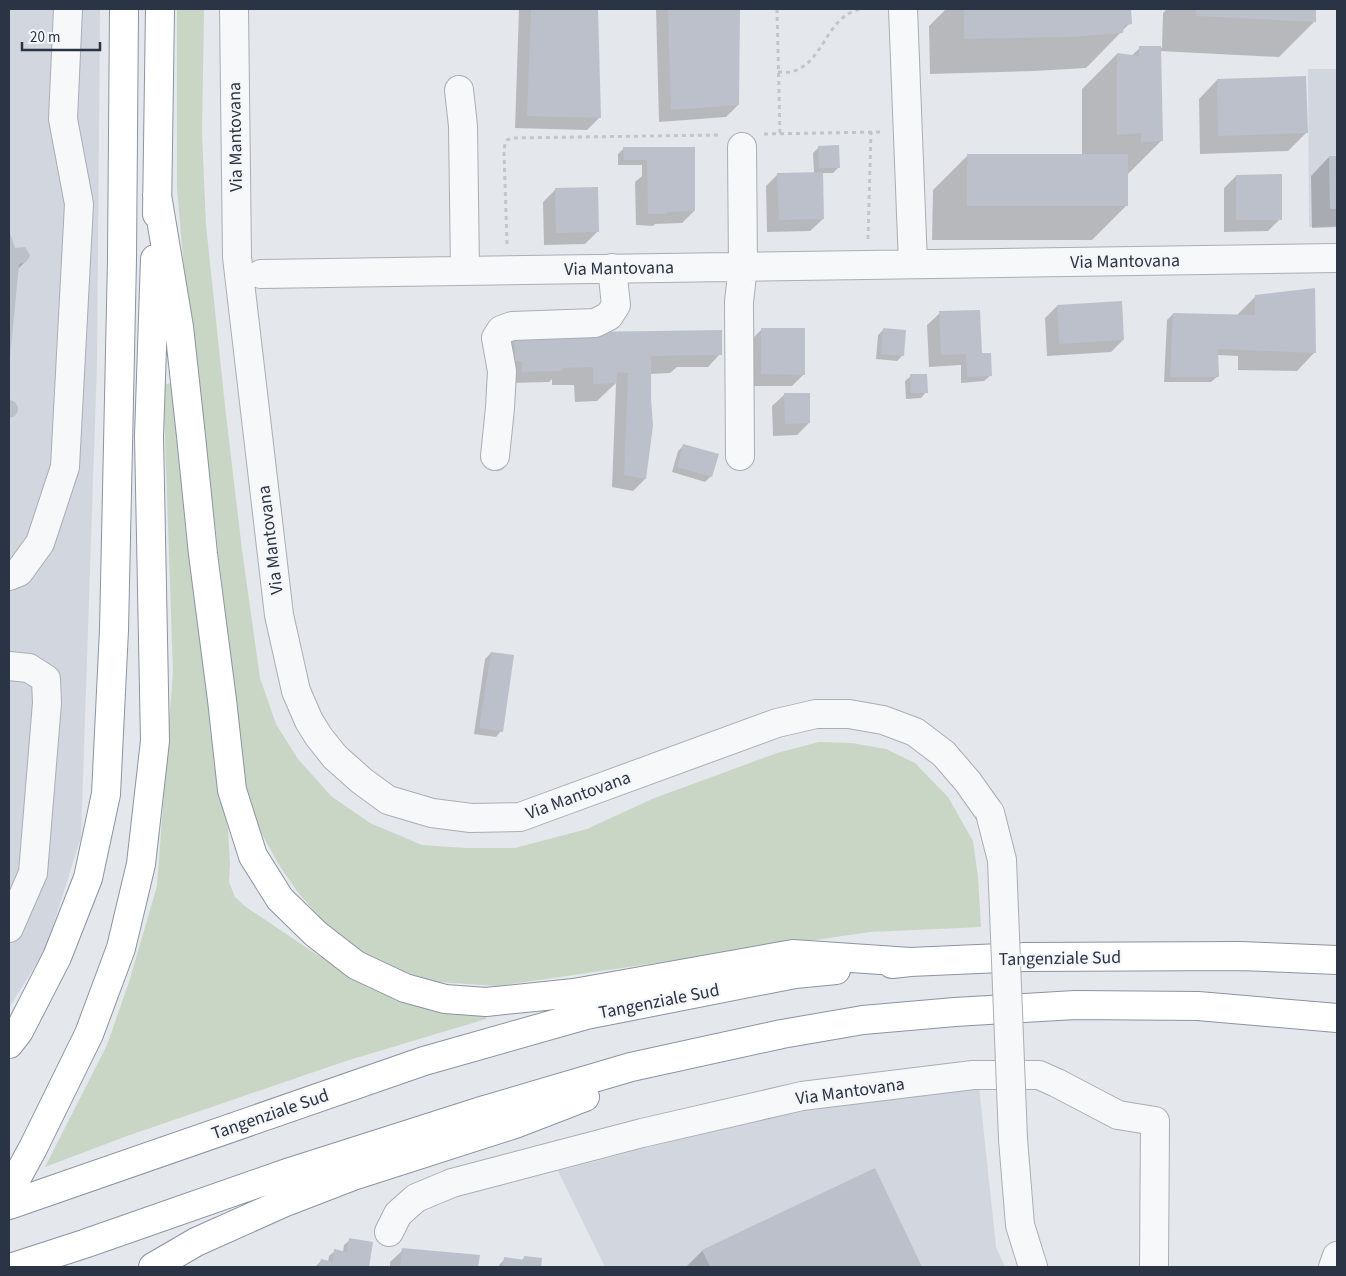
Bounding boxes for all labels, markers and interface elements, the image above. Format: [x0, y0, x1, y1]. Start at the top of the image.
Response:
scale bar [22, 20, 100, 52]
text: 20 m [30, 27, 60, 48]
street label: Via Mantovana [222, 82, 249, 192]
street label: Via Mantovana [1070, 248, 1180, 275]
street label: Via Mantovana [564, 255, 674, 282]
street label: Via Mantovana [251, 484, 290, 596]
street label: Via Mantovana [522, 765, 634, 826]
street label: Tangenziale Sud [999, 945, 1121, 972]
street label: Tangenziale Sud [597, 978, 722, 1025]
street label: Via Mantovana [794, 1071, 906, 1112]
street label: Tangenziale Sud [208, 1083, 332, 1146]

